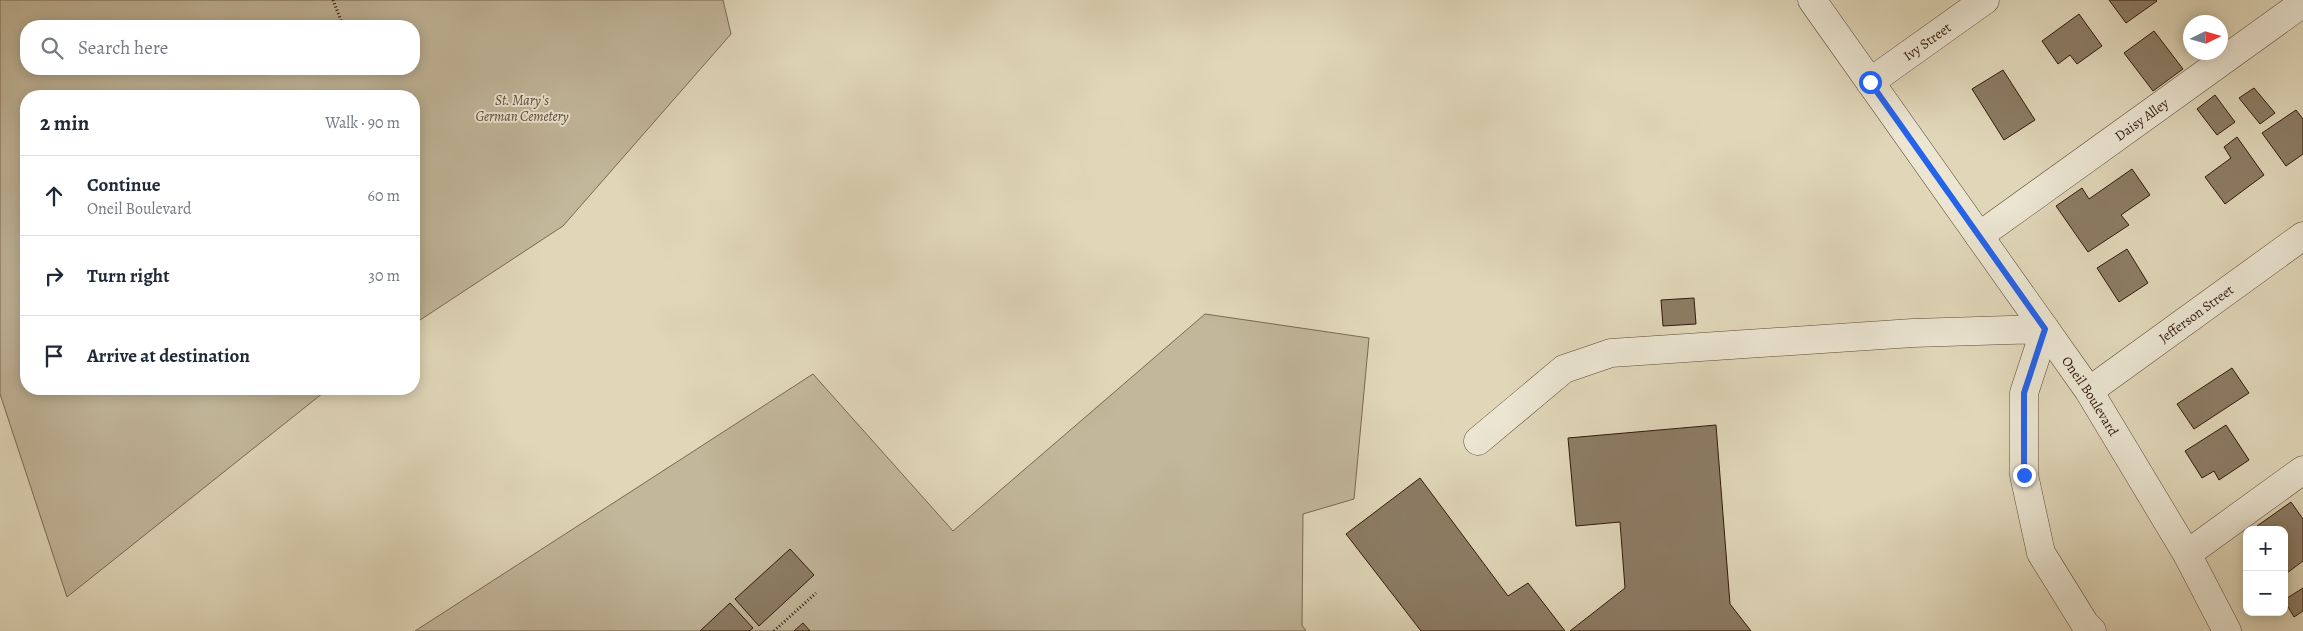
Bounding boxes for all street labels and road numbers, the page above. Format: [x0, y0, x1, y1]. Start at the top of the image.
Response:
street label: Ivy Street [1899, 18, 1955, 65]
street label: Daisy Alley [2111, 93, 2173, 145]
street label: Jefferson Street [2155, 280, 2237, 347]
street label: Oneil Boulevard [2058, 352, 2123, 440]

